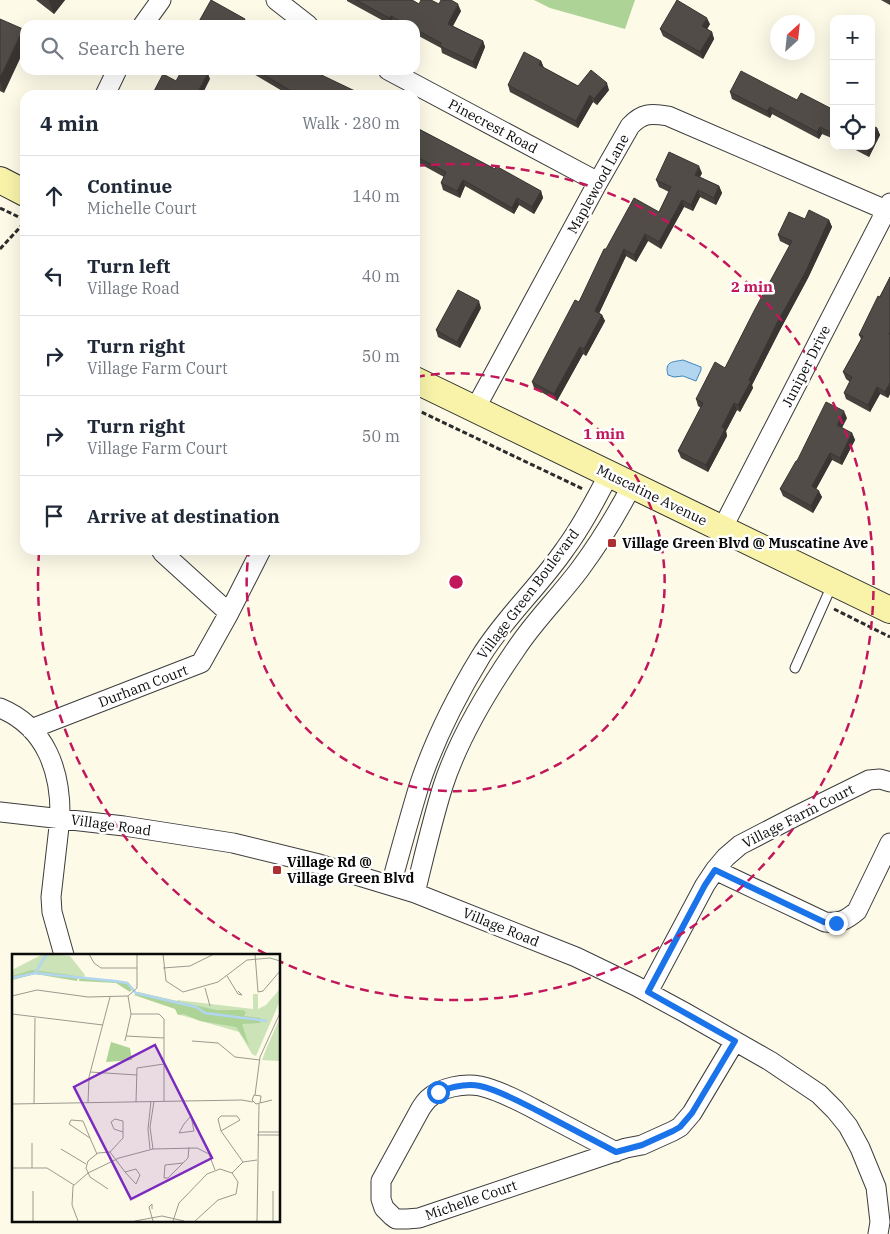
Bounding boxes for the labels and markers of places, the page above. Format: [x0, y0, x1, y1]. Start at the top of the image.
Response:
place label: Village Green Blvd @ Muscatine Ave [622, 534, 868, 552]
marker: Village Green Blvd @ Muscatine Ave [606, 537, 618, 549]
centre of rings [447, 573, 465, 591]
place label: Village Rd @ Village Green Blvd [287, 853, 414, 887]
marker: Village Rd @ Village Green Blvd [271, 864, 283, 876]

